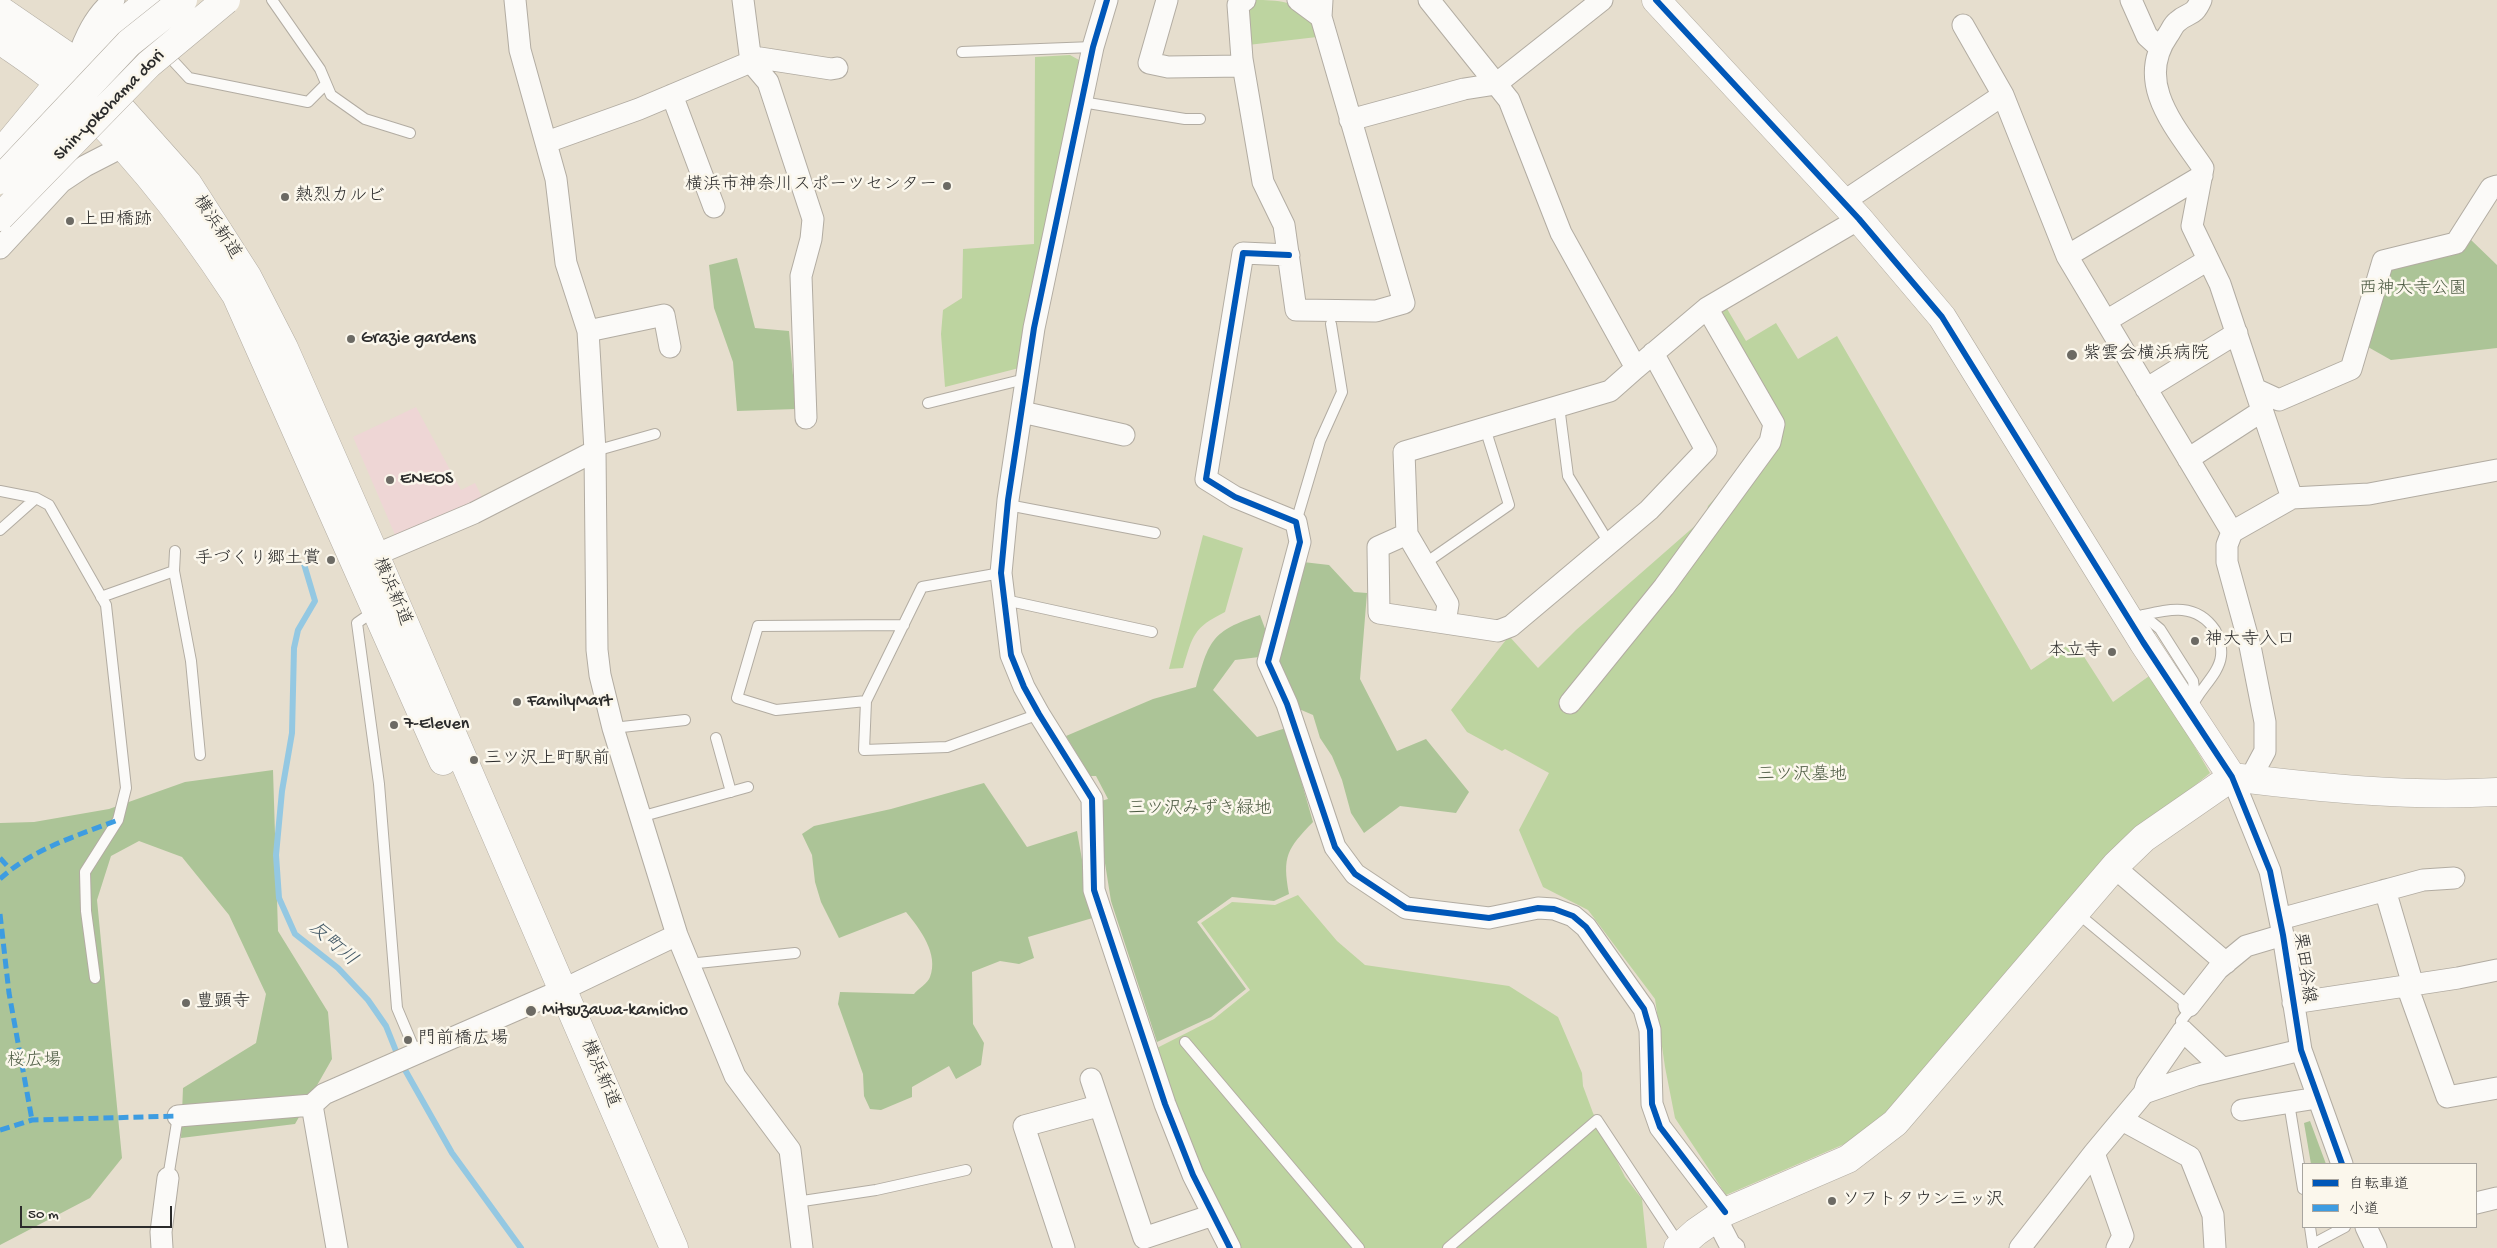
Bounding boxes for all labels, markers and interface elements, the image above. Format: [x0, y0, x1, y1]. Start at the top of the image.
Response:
street label: Shin-yokohama dori [50, 46, 170, 166]
place label: 横浜市神奈川スポーツセンター [685, 175, 937, 197]
marker: 横浜市神奈川スポーツセンター [941, 180, 953, 192]
place label: 熱烈カルビ [295, 186, 385, 208]
marker: 熱烈カルビ [279, 191, 291, 203]
street label: 横浜新道 [187, 192, 245, 264]
place label: 上田橋跡 [80, 210, 152, 232]
marker: 上田橋跡 [64, 215, 76, 227]
park label: 西神大寺公園 [2359, 279, 2467, 301]
place label: Grazie gardens [361, 328, 476, 350]
marker: Grazie gardens [345, 333, 357, 345]
place label: 紫雲会横浜病院 [2083, 344, 2209, 366]
marker: 紫雲会横浜病院 [2065, 348, 2079, 362]
place label: ENEOS [400, 469, 453, 491]
marker: ENEOS [384, 474, 396, 486]
place label: 手づくり郷土賞 [195, 549, 321, 571]
marker: 手づくり郷土賞 [325, 554, 337, 566]
street label: 横浜新道 [367, 555, 415, 629]
place label: 神大寺入口 [2205, 630, 2295, 652]
marker: 神大寺入口 [2189, 635, 2201, 647]
place label: 本立寺 [2048, 641, 2102, 663]
marker: 本立寺 [2106, 646, 2118, 658]
place label: FamilyMart [527, 691, 612, 713]
marker: FamilyMart [511, 696, 523, 708]
place label: 7-Eleven [404, 714, 469, 736]
marker: 7-Eleven [388, 719, 400, 731]
place label: 三ツ沢上町駅前 [484, 749, 610, 771]
marker: 三ツ沢上町駅前 [468, 754, 480, 766]
park label: 三ツ沢墓地 [1757, 765, 1847, 787]
park label: 三ツ沢みずき緑地 [1128, 799, 1272, 821]
water label: 反町川 [303, 918, 361, 972]
street label: 栗田谷線 [2287, 931, 2319, 1005]
place label: 豊顕寺 [196, 992, 250, 1014]
marker: 豊顕寺 [180, 997, 192, 1009]
place label: Mitsuzawa-kamicho [542, 1000, 688, 1022]
marker: Mitsuzawa-kamicho [524, 1004, 538, 1018]
place label: 門前橋広場 [418, 1029, 508, 1051]
marker: 門前橋広場 [402, 1034, 414, 1046]
street label: 横浜新道 [575, 1037, 623, 1111]
park label: 桜広場 [7, 1051, 61, 1073]
legend [2302, 1163, 2477, 1228]
text: 自転車道 [2349, 1176, 2409, 1194]
place label: ソフトタウン三ッ沢 [1842, 1190, 2004, 1212]
marker: ソフトタウン三ッ沢 [1826, 1195, 1838, 1207]
scale bar [22, 1196, 175, 1228]
text: 小道 [2349, 1201, 2379, 1219]
text: 50 m [28, 1206, 59, 1224]

